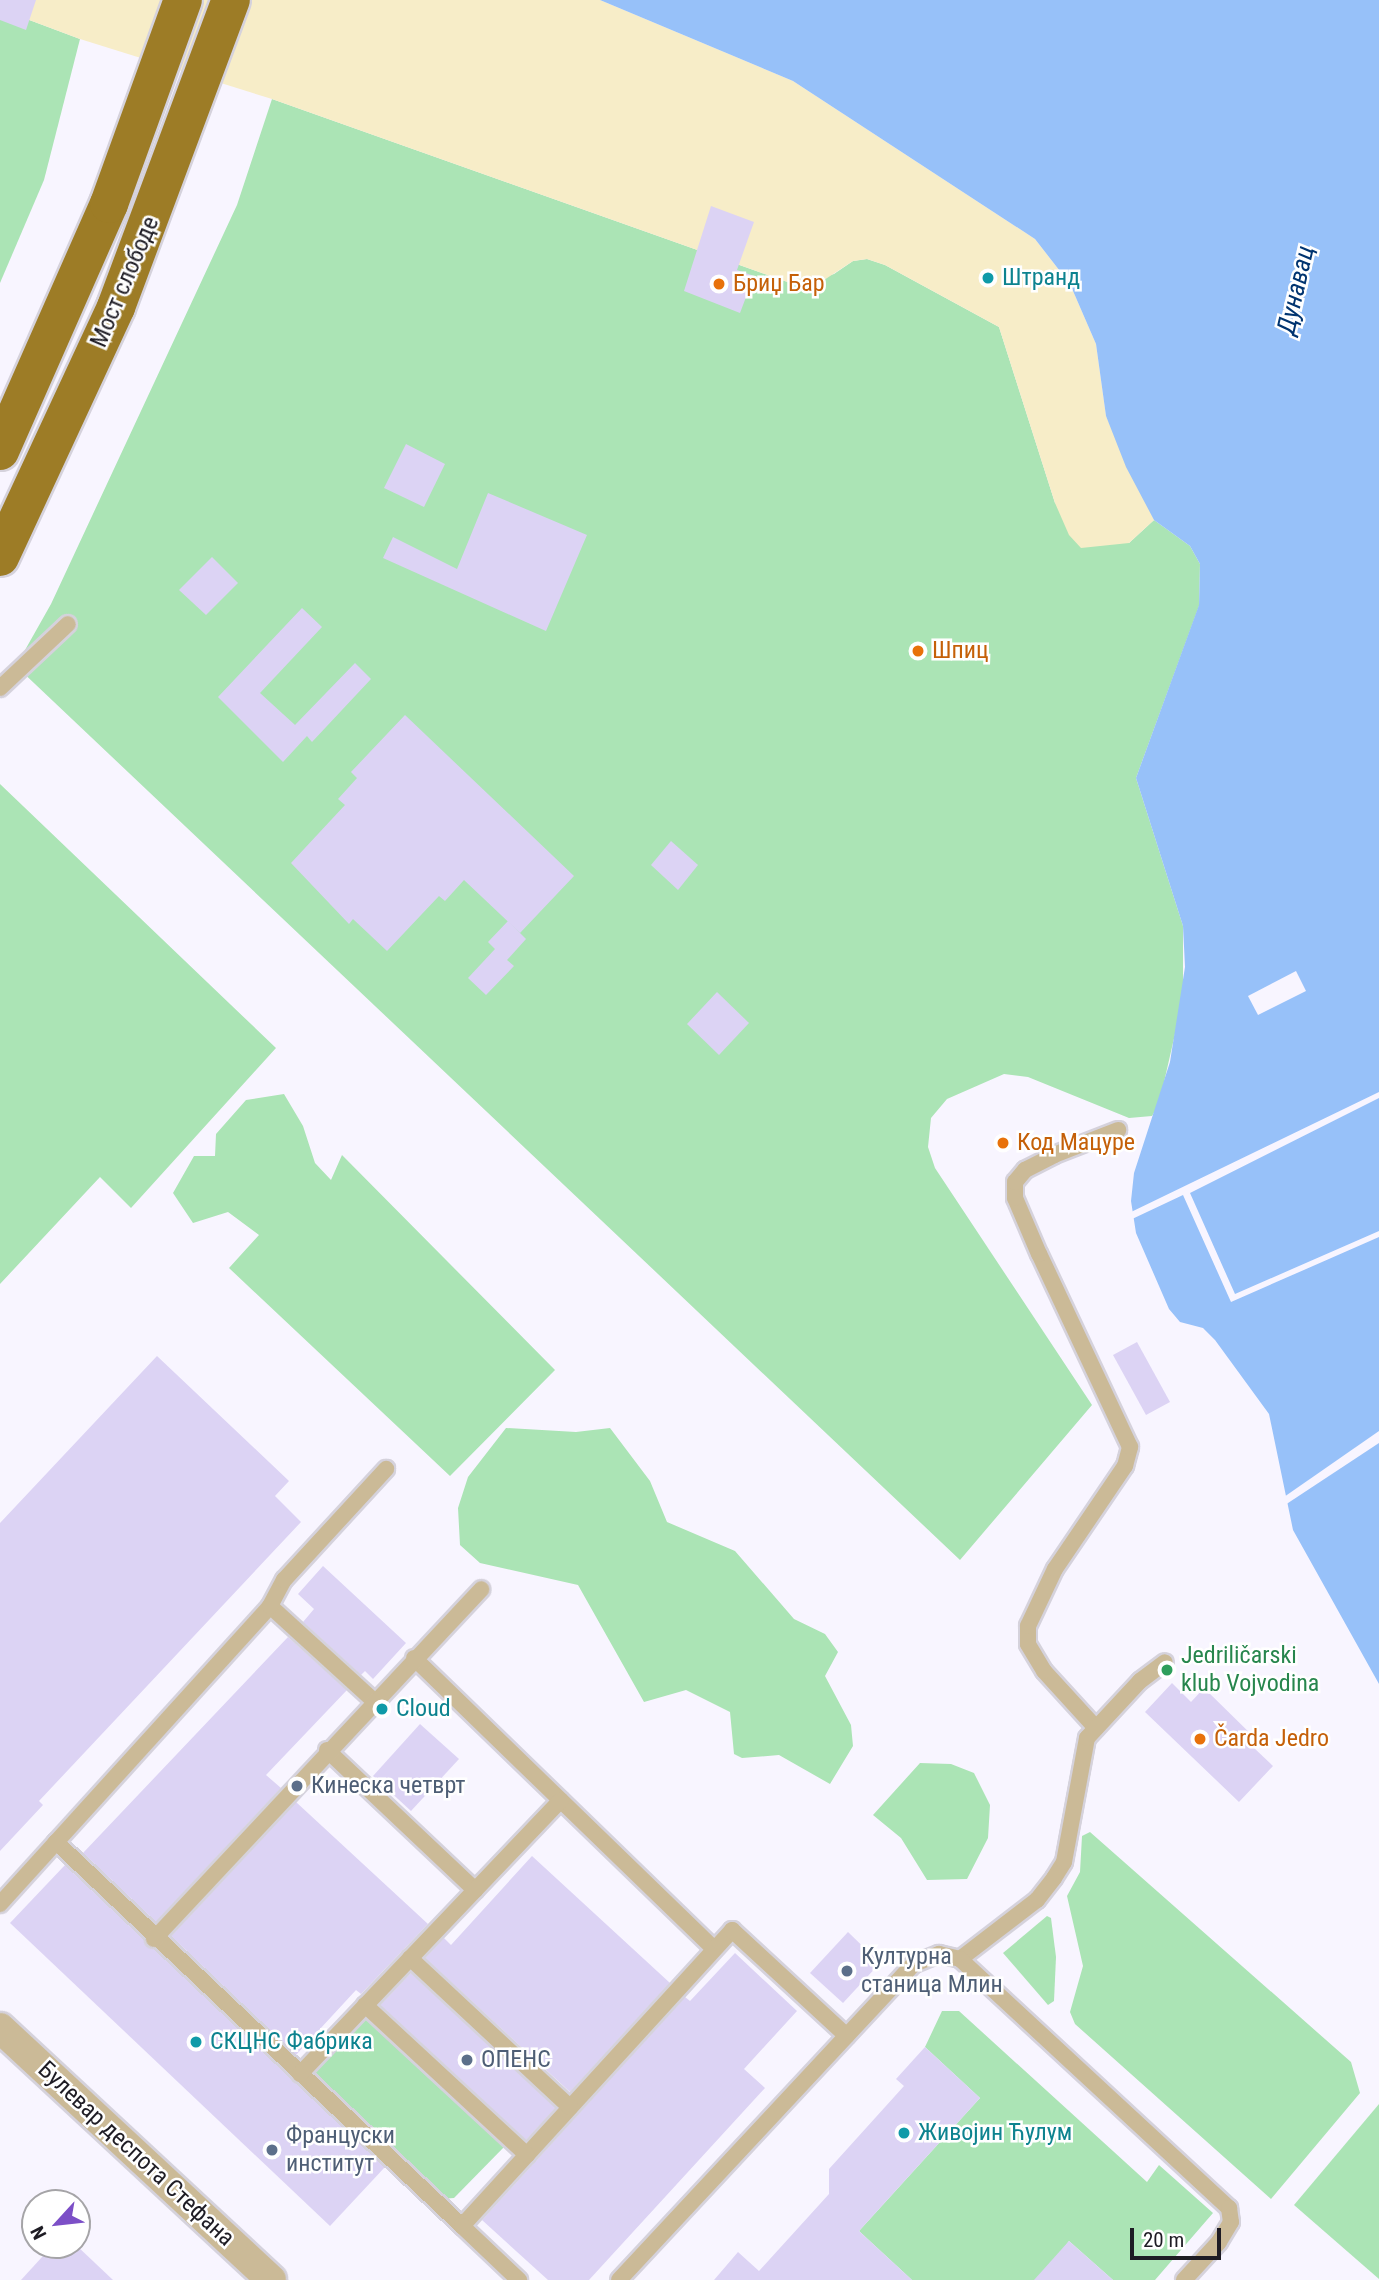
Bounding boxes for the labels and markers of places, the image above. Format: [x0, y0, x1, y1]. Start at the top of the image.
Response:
place label: Штранд [1002, 264, 1080, 292]
place label: Бриџ Бар [733, 270, 825, 298]
marker: Штранд [980, 270, 996, 286]
marker: Бриџ Бар [711, 276, 727, 292]
place label: Шпиц [932, 637, 989, 665]
marker: Шпиц [910, 643, 926, 659]
place label: Код Мацуре [1017, 1129, 1135, 1157]
marker: Код Мацуре [995, 1135, 1011, 1151]
place label: Jedriličarski klub Vojvodina [1181, 1642, 1319, 1698]
marker: Jedriličarski klub Vojvodina [1159, 1662, 1175, 1678]
place label: Cloud [396, 1695, 451, 1723]
marker: Cloud [374, 1701, 390, 1717]
place label: Čarda Jedro [1214, 1725, 1329, 1753]
marker: Čarda Jedro [1192, 1731, 1208, 1747]
place label: Кинеска четврт [311, 1772, 466, 1800]
marker: Кинеска четврт [289, 1778, 305, 1794]
place label: Културна станица Млин [861, 1943, 1003, 1999]
marker: Културна станица Млин [839, 1963, 855, 1979]
place label: СКЦНС Фабрика [210, 2028, 373, 2056]
marker: СКЦНС Фабрика [188, 2034, 204, 2050]
place label: ОПЕНС [481, 2046, 551, 2074]
marker: ОПЕНС [459, 2052, 475, 2068]
place label: Живојин Ћулум [918, 2119, 1073, 2147]
place label: Француски институт [286, 2122, 395, 2178]
marker: Живојин Ћулум [896, 2125, 912, 2141]
marker: Француски институт [264, 2142, 280, 2158]

